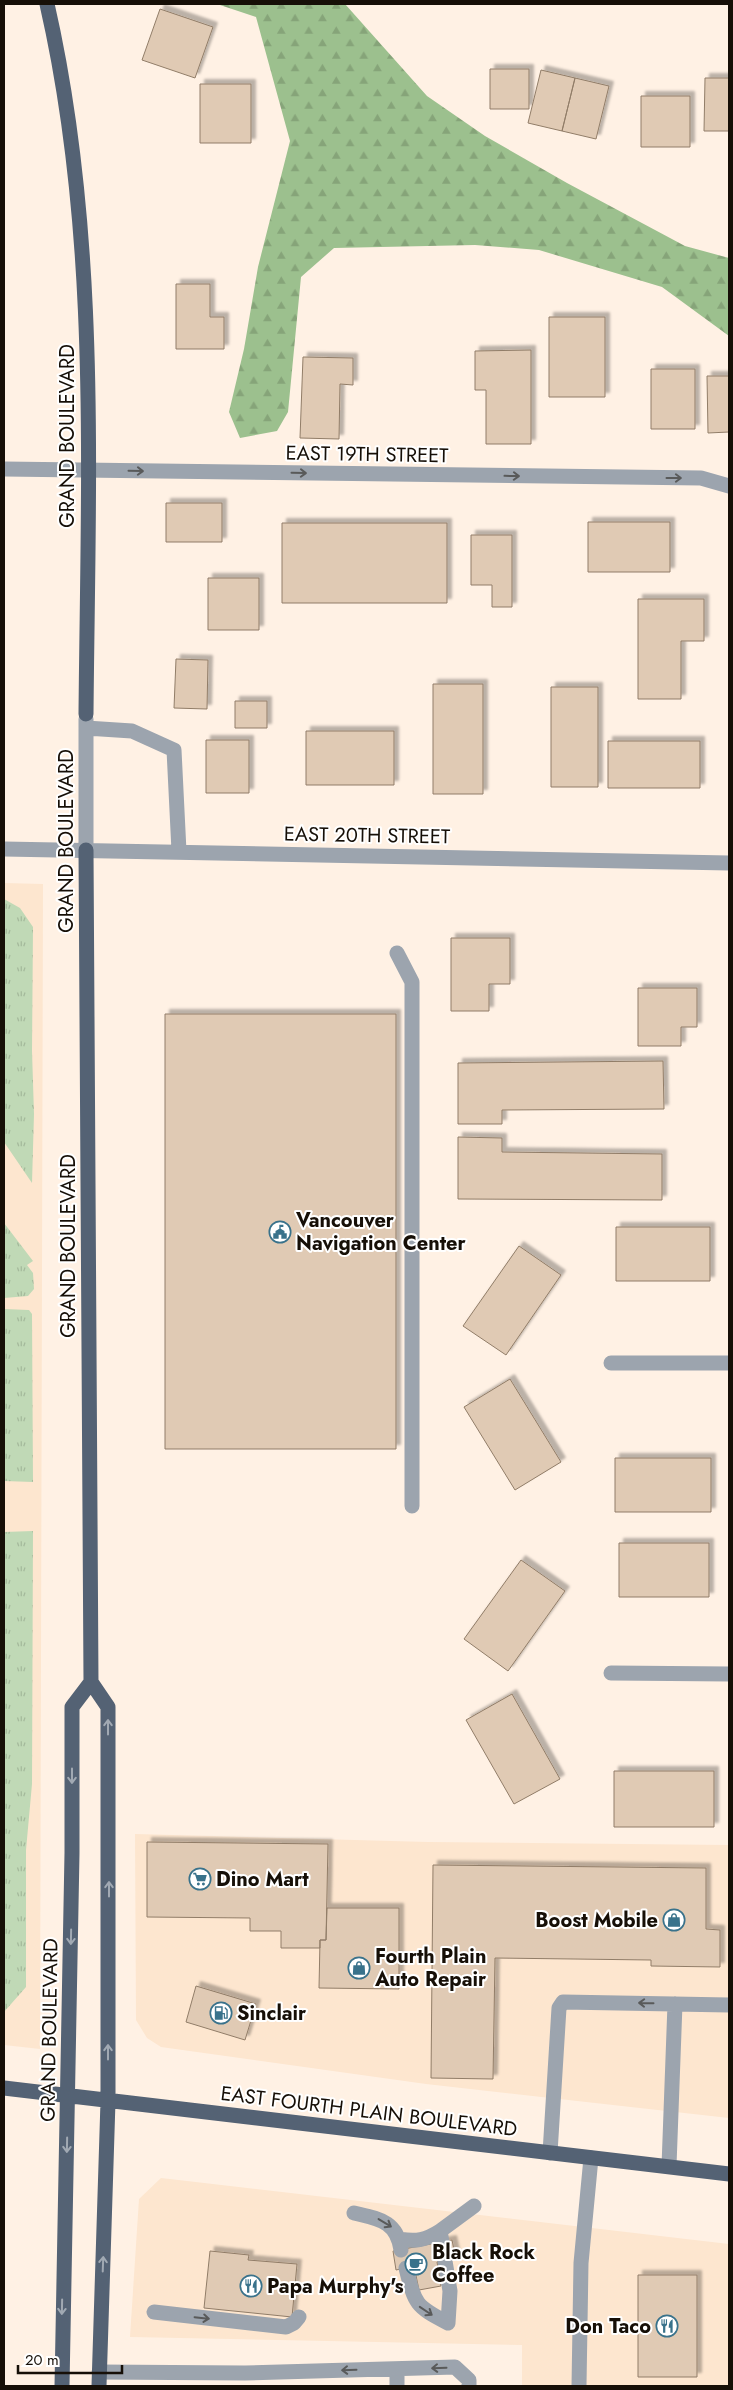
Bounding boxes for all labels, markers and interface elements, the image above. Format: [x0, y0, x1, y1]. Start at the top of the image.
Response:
street label: GRAND BOULEVARD [53, 344, 82, 528]
street label: EAST 19TH STREET [285, 439, 449, 470]
one-way arrow [128, 466, 144, 475]
one-way arrow [290, 468, 307, 478]
one-way arrow [504, 471, 520, 481]
one-way arrow [666, 473, 682, 483]
street label: GRAND BOULEVARD [52, 749, 81, 933]
street label: EAST 20TH STREET [284, 820, 451, 851]
street label: GRAND BOULEVARD [54, 1154, 83, 1338]
place label: Vancouver Navigation Center [295, 1206, 467, 1258]
public building icon: Vancouver Navigation Center [268, 1220, 292, 1244]
one-way arrow [103, 1719, 113, 1736]
one-way arrow [67, 1768, 77, 1784]
place label: Dino Mart [216, 1865, 309, 1894]
supermarket icon: Dino Mart [188, 1867, 212, 1891]
one-way arrow [104, 1882, 114, 1898]
place label: Boost Mobile [535, 1906, 658, 1935]
shop icon: Boost Mobile [662, 1908, 686, 1932]
one-way arrow [66, 1928, 76, 1945]
street label: GRAND BOULEVARD [33, 1938, 66, 2122]
place label: Fourth Plain Auto Repair [374, 1942, 487, 1994]
shop icon: Fourth Plain Auto Repair [347, 1956, 371, 1980]
place label: Sinclair [237, 1999, 307, 2028]
one-way arrow [638, 1999, 654, 2008]
fuel station icon: Sinclair [209, 2001, 233, 2025]
one-way arrow [103, 2044, 113, 2060]
street label: EAST FOURTH PLAIN BOULEVARD [219, 2079, 519, 2144]
one-way arrow [62, 2137, 71, 2153]
one-way arrow [378, 2218, 392, 2229]
place label: Black Rock Coffee [432, 2238, 535, 2290]
cafe icon: Black Rock Coffee [404, 2252, 428, 2276]
one-way arrow [98, 2257, 107, 2273]
place label: Papa Murphy's [267, 2272, 404, 2301]
restaurant icon: Papa Murphy's [239, 2274, 263, 2298]
one-way arrow [57, 2298, 67, 2315]
one-way arrow [419, 2305, 433, 2316]
place label: Don Taco [565, 2312, 651, 2341]
one-way arrow [194, 2313, 210, 2323]
restaurant icon: Don Taco [655, 2314, 679, 2338]
scale bar [18, 2342, 121, 2374]
text: 20 m [25, 2349, 59, 2371]
one-way arrow [431, 2363, 447, 2372]
one-way arrow [341, 2365, 357, 2375]

